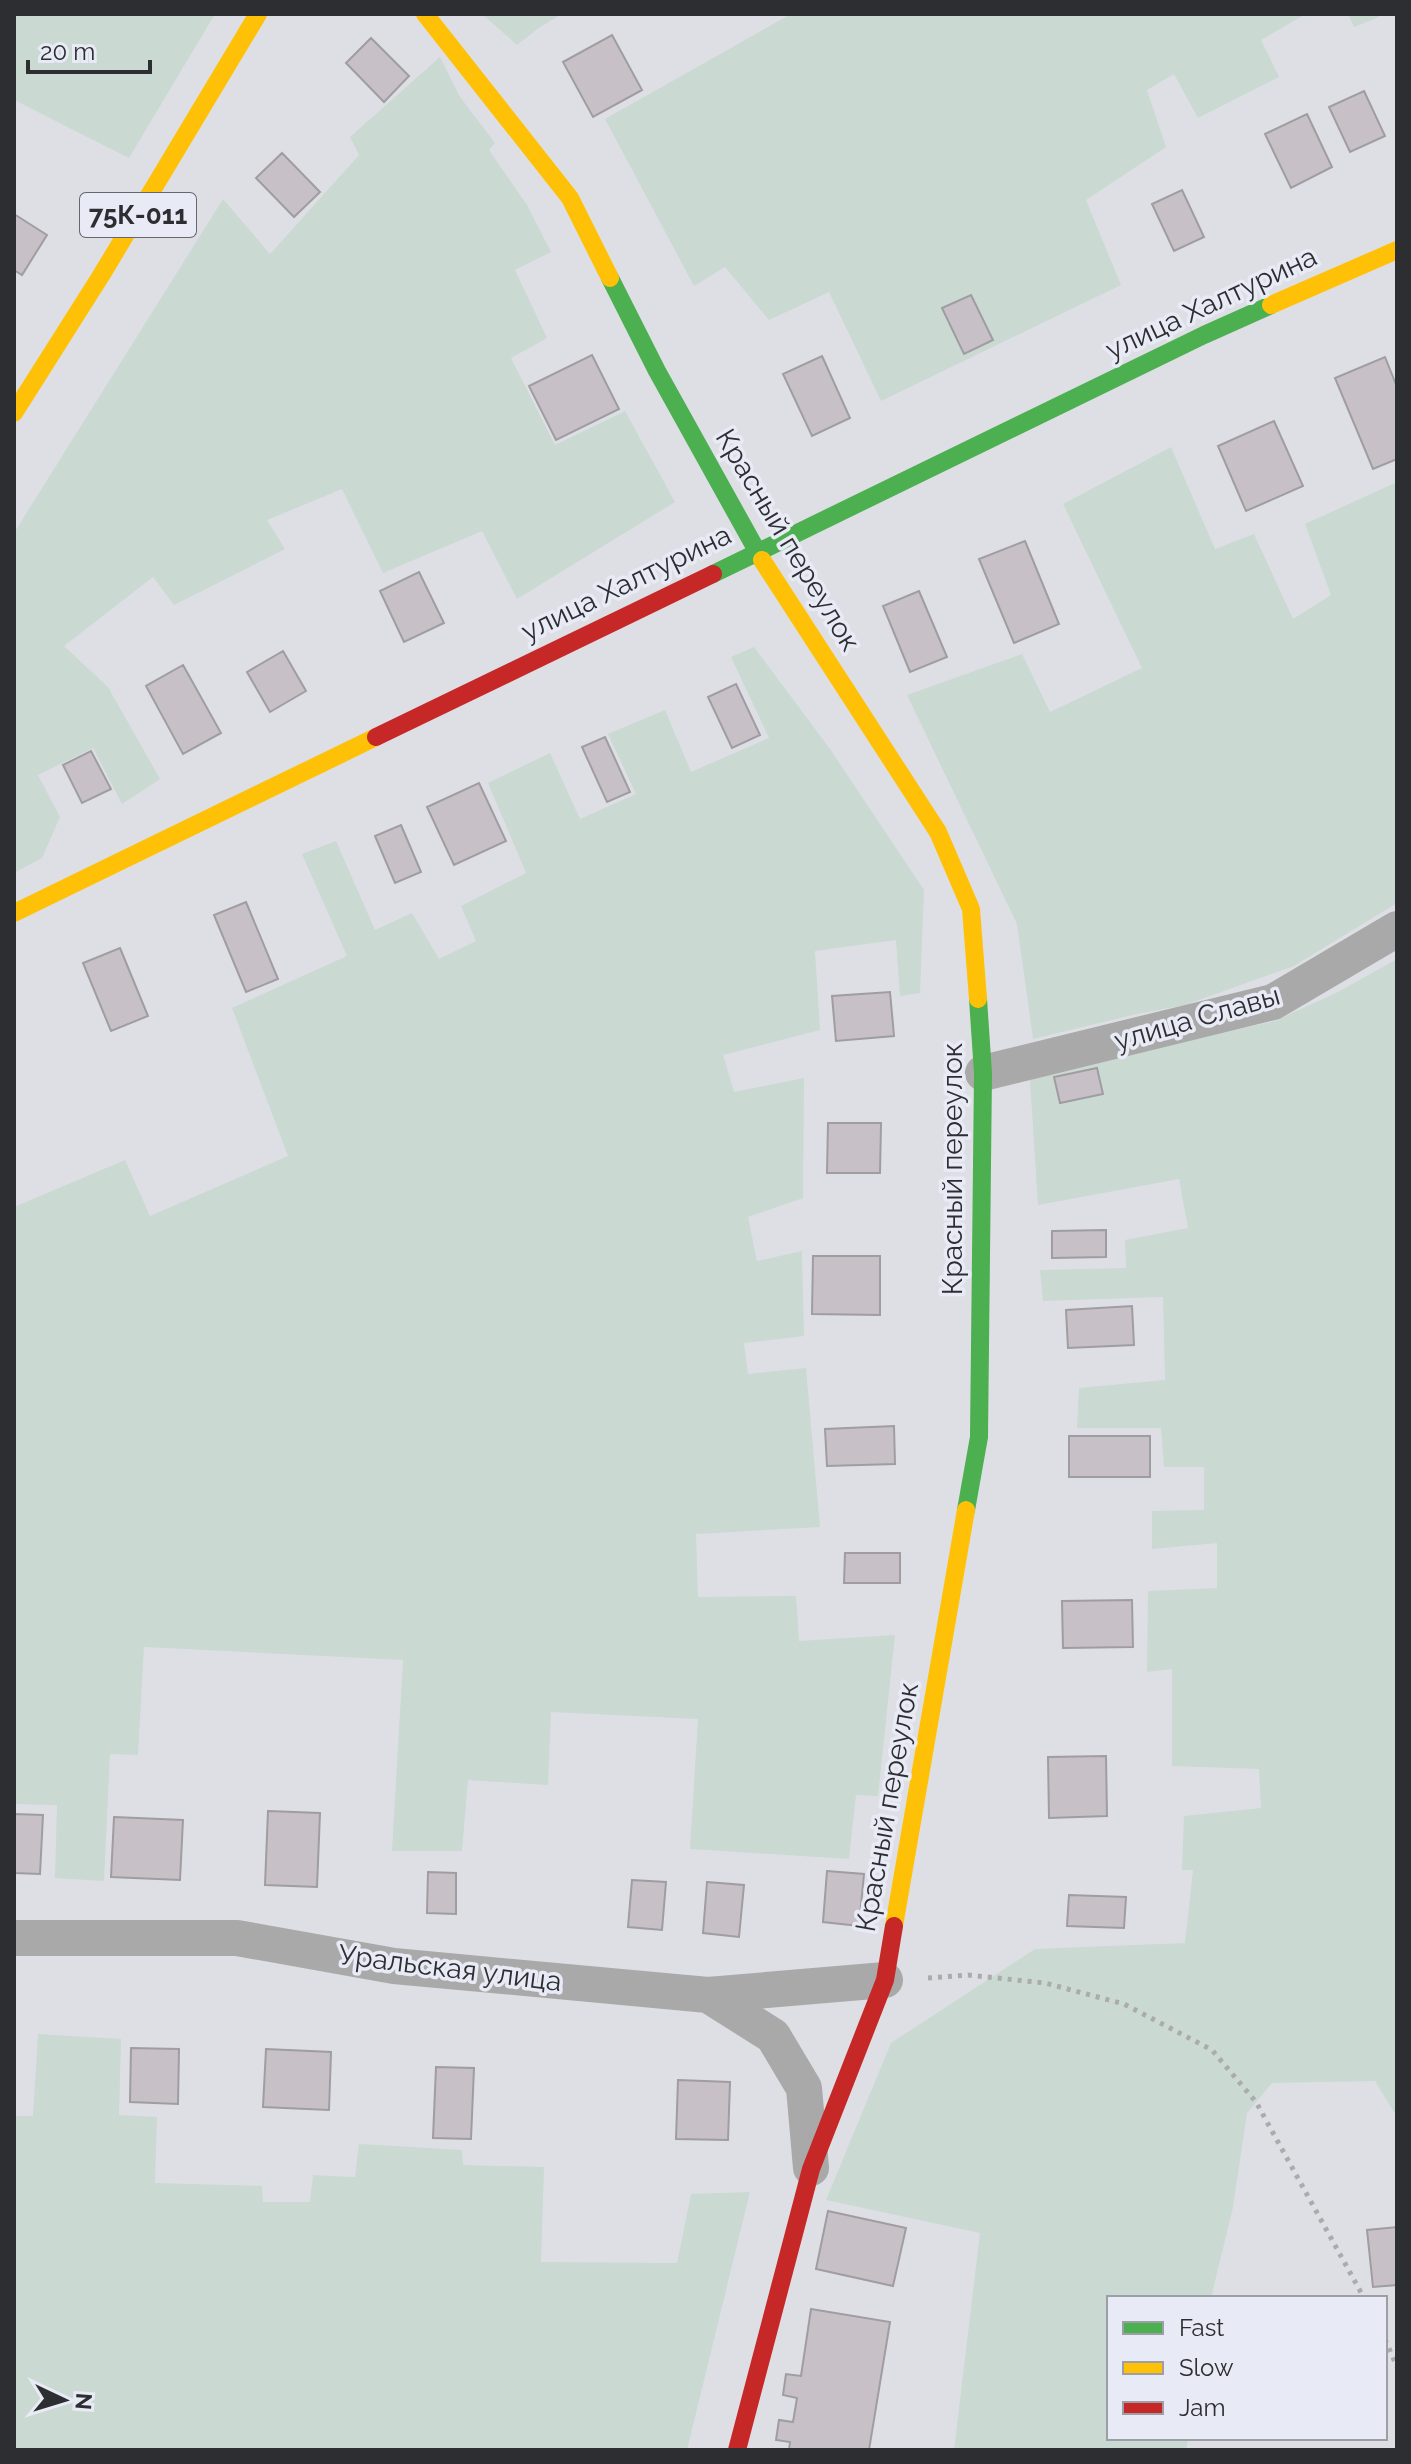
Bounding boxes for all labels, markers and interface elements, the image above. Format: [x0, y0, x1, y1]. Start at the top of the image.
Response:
scale bar [28, 24, 150, 74]
text: 20 m [40, 37, 95, 66]
road number: 75К-011 [80, 193, 196, 237]
street label: улица Халтурина [1100, 240, 1322, 366]
street label: Красный переулок [709, 423, 867, 657]
street label: улица Халтурина [516, 518, 736, 648]
street label: улица Славы [1110, 979, 1284, 1057]
street label: Красный переулок [936, 1043, 969, 1295]
street label: Красный переулок [849, 1680, 925, 1934]
street label: Уральская улица [337, 1938, 563, 1998]
legend [1107, 2296, 1387, 2440]
text: Fast [1179, 2313, 1224, 2342]
text: Slow [1179, 2353, 1234, 2382]
north arrow [24, 2360, 104, 2440]
text: N [70, 2392, 98, 2411]
text: Jam [1179, 2393, 1225, 2422]

